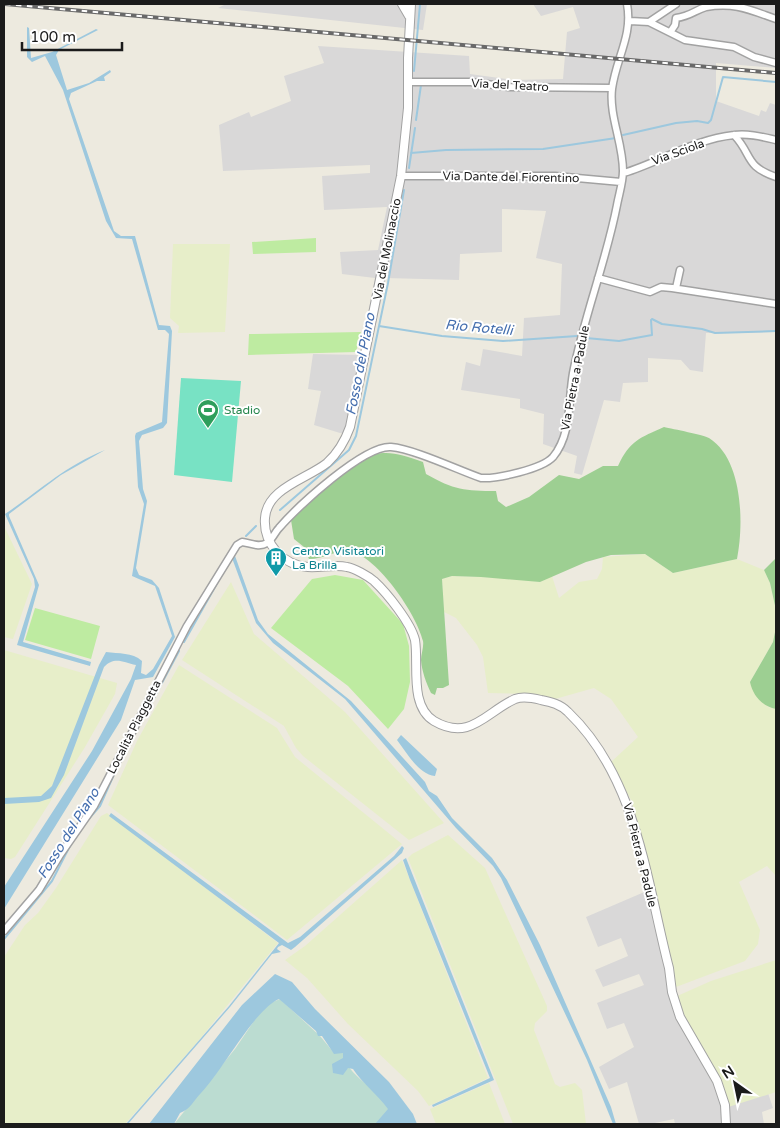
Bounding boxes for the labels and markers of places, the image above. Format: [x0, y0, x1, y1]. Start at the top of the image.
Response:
sports icon: Stadio [196, 398, 220, 429]
place label: Stadio [224, 403, 260, 417]
place label: Centro Visitatori La Brilla [292, 544, 384, 572]
building icon: Centro Visitatori La Brilla [264, 546, 288, 577]

